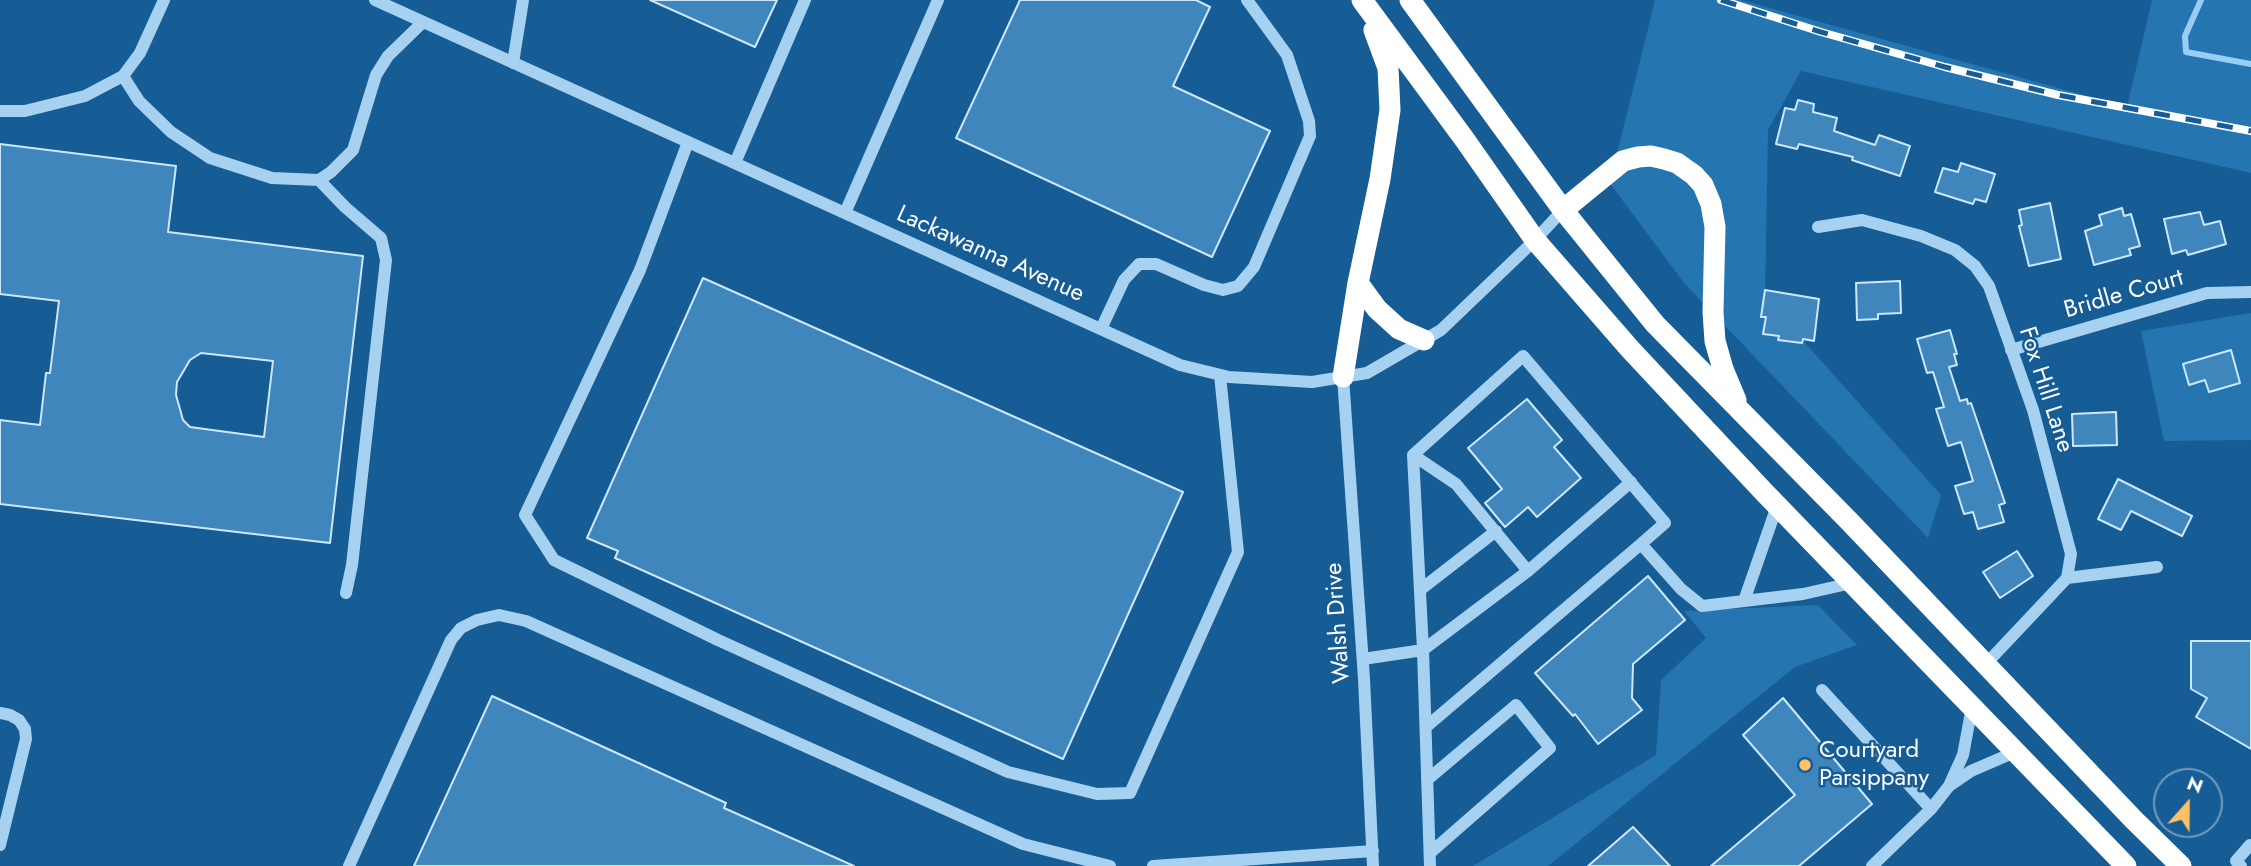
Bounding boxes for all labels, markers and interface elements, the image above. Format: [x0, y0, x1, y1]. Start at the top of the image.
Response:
street label: Lackawanna Avenue [892, 201, 1088, 309]
street label: Bridle Court [2061, 264, 2187, 326]
street label: Fox Hill Lane [2011, 324, 2079, 456]
street label: Walsh Drive [1320, 562, 1358, 684]
place label: Courtyard Parsippany [1819, 737, 1929, 793]
marker: Courtyard Parsippany [1797, 757, 1813, 773]
north arrow [2153, 768, 2223, 838]
text: N [2183, 769, 2207, 800]

